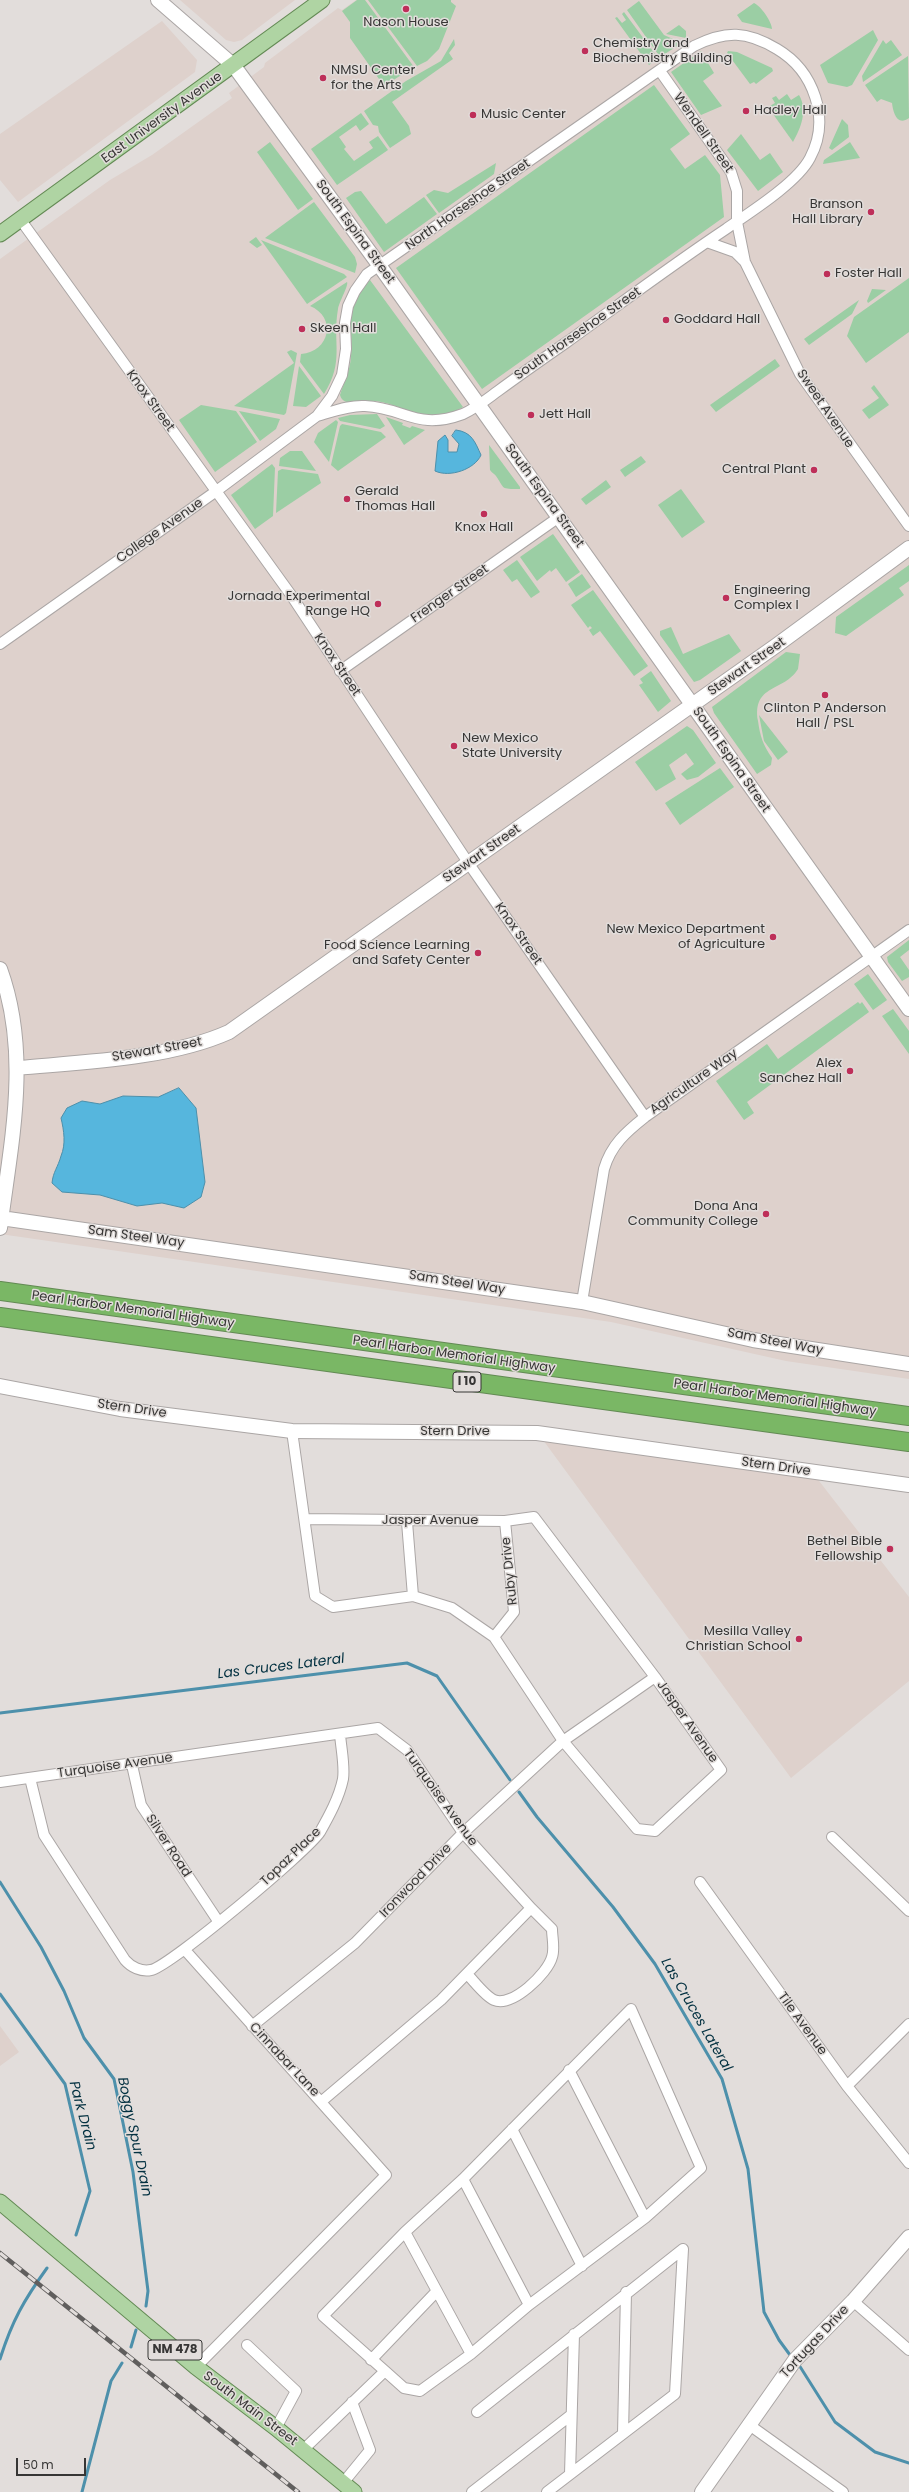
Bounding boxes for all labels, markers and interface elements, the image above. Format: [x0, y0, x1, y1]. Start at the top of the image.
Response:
marker: Nason House [401, 4, 411, 14]
place label: Nason House [363, 15, 449, 31]
place label: Chemistry and Biochemistry Building [593, 36, 732, 67]
marker: Chemistry and Biochemistry Building [580, 46, 590, 56]
place label: NMSU Center for the Arts [331, 63, 415, 94]
street label: East University Avenue [99, 69, 225, 167]
marker: NMSU Center for the Arts [318, 73, 328, 83]
street label: Wendell Street [670, 90, 736, 176]
place label: Hadley Hall [754, 103, 827, 119]
marker: Hadley Hall [741, 106, 751, 116]
place label: Music Center [481, 107, 566, 123]
marker: Music Center [468, 110, 478, 120]
street label: North Horseshoe Street [403, 156, 533, 254]
street label: South Espina Street [312, 177, 398, 287]
place label: Branson Hall Library [792, 197, 863, 228]
marker: Branson Hall Library [866, 207, 876, 217]
place label: Foster Hall [835, 266, 902, 282]
marker: Foster Hall [822, 269, 832, 279]
street label: South Horseshoe Street [512, 284, 644, 384]
place label: Goddard Hall [674, 312, 760, 328]
marker: Goddard Hall [661, 315, 671, 325]
place label: Skeen Hall [310, 321, 376, 337]
marker: Skeen Hall [297, 324, 307, 334]
street label: Knox Street [122, 367, 178, 435]
street label: Sweet Avenue [793, 367, 857, 451]
place label: Jett Hall [539, 407, 591, 423]
marker: Jett Hall [526, 410, 536, 420]
street label: South Espina Street [501, 441, 587, 551]
place label: Central Plant [722, 462, 806, 478]
marker: Central Plant [809, 465, 819, 475]
place label: Gerald Thomas Hall [355, 484, 435, 515]
marker: Gerald Thomas Hall [342, 494, 352, 504]
street label: College Avenue [114, 495, 206, 567]
marker: Knox Hall [479, 509, 489, 519]
place label: Knox Hall [455, 520, 513, 536]
street label: Frenger Street [408, 562, 492, 626]
place label: Engineering Complex I [734, 583, 811, 614]
place label: Jornada Experimental Range HQ [228, 589, 370, 620]
marker: Engineering Complex I [721, 593, 731, 603]
marker: Jornada Experimental Range HQ [373, 599, 383, 609]
street label: Knox Street [310, 631, 364, 699]
street label: Stewart Street [705, 635, 789, 699]
marker: Clinton P Anderson Hall / PSL [820, 690, 830, 700]
place label: Clinton P Anderson Hall / PSL [764, 701, 886, 732]
street label: South Espina Street [689, 704, 773, 816]
place label: New Mexico State University [462, 731, 562, 762]
marker: New Mexico State University [449, 741, 459, 751]
street label: Stewart Street [440, 822, 524, 886]
street label: Knox Street [491, 900, 545, 968]
place label: New Mexico Department of Agriculture [606, 922, 765, 953]
marker: New Mexico Department of Agriculture [768, 932, 778, 942]
place label: Food Science Learning and Safety Center [324, 938, 470, 969]
marker: Food Science Learning and Safety Center [473, 948, 483, 958]
street label: Stewart Street [111, 1034, 203, 1066]
street label: Agriculture Way [647, 1046, 741, 1118]
place label: Alex Sanchez Hall [759, 1056, 842, 1087]
marker: Alex Sanchez Hall [845, 1066, 855, 1076]
place label: Dona Ana Community College [628, 1199, 758, 1230]
marker: Dona Ana Community College [761, 1209, 771, 1219]
street label: Sam Steel Way [87, 1223, 185, 1251]
street label: Sam Steel Way [408, 1268, 506, 1298]
street label: Pearl Harbor Memorial Highway [31, 1288, 235, 1332]
street label: Sam Steel Way [726, 1325, 824, 1359]
street label: Pearl Harbor Memorial Highway [352, 1333, 556, 1377]
road number: I 10 [453, 1372, 481, 1392]
street label: Pearl Harbor Memorial Highway [673, 1376, 877, 1420]
street label: Stern Drive [96, 1396, 168, 1422]
street label: Stern Drive [420, 1424, 490, 1440]
street label: Stern Drive [740, 1454, 812, 1480]
street label: Jasper Avenue [382, 1513, 478, 1529]
place label: Bethel Bible Fellowship [807, 1534, 882, 1565]
street label: Ruby Drive [499, 1536, 521, 1606]
marker: Bethel Bible Fellowship [885, 1544, 895, 1554]
place label: Mesilla Valley Christian School [686, 1624, 791, 1655]
marker: Mesilla Valley Christian School [794, 1634, 804, 1644]
water label: Las Cruces Lateral [216, 1651, 346, 1683]
street label: Jasper Avenue [653, 1678, 721, 1766]
street label: Turquoise Avenue [400, 1747, 480, 1849]
street label: Turquoise Avenue [56, 1750, 174, 1782]
street label: Silver Road [142, 1812, 194, 1880]
street label: Topaz Place [258, 1824, 324, 1890]
street label: Ironwood Drive [377, 1841, 455, 1921]
water label: Las Cruces Lateral [657, 1955, 735, 2075]
street label: Tile Avenue [774, 1990, 830, 2058]
street label: Cinnabar Lane [246, 2020, 322, 2100]
water label: Boggy Spur Drain [113, 2076, 155, 2198]
water label: Park Drain [65, 2079, 99, 2153]
street label: Tortugas Drive [777, 2302, 853, 2382]
road number: NM 478 [148, 2340, 202, 2360]
street label: South Main Street [200, 2369, 300, 2449]
scale bar [18, 2450, 88, 2476]
text: 50 m [23, 2456, 54, 2473]

